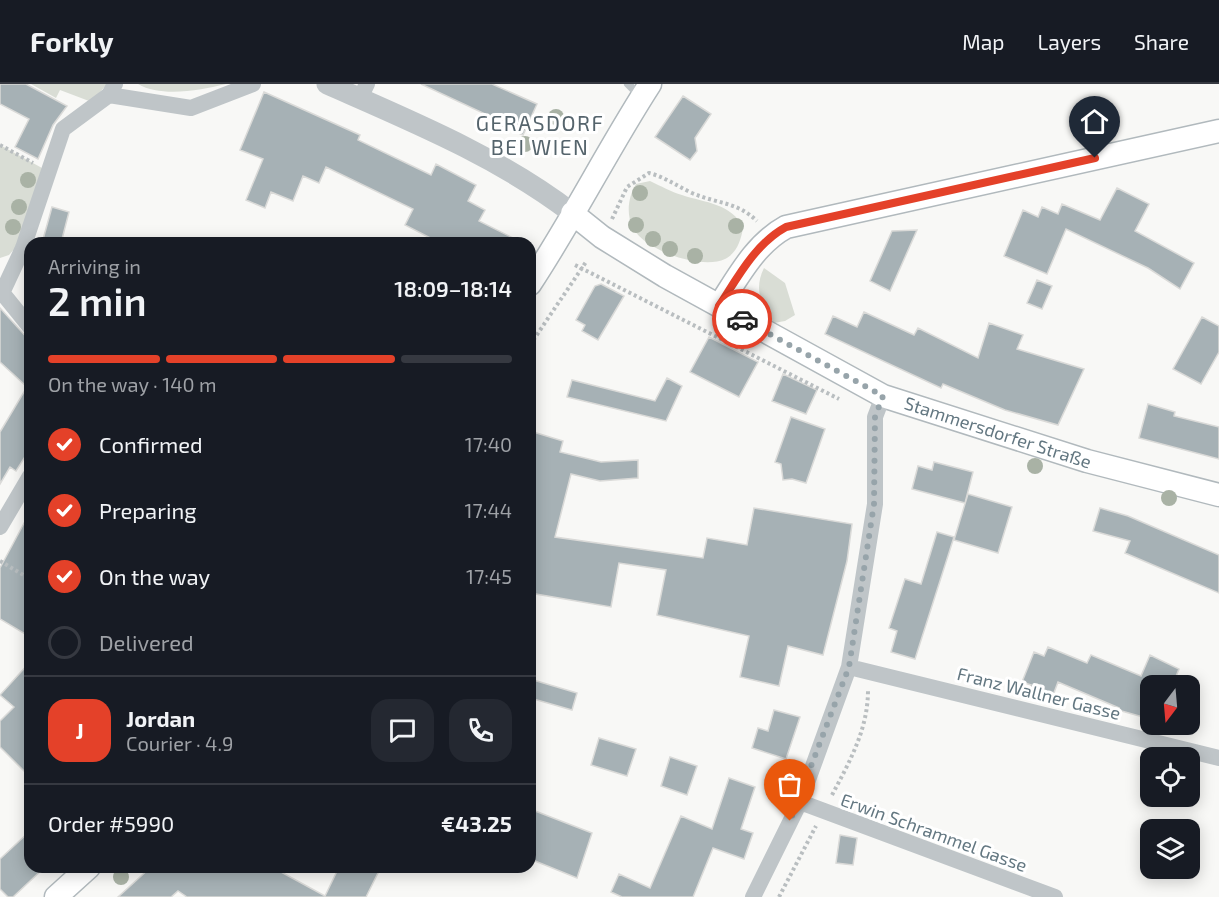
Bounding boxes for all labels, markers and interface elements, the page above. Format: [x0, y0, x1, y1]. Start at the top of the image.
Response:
text: Forkly [30, 24, 114, 58]
text: Map [962, 29, 1004, 54]
text: Layers [1037, 29, 1101, 54]
text: Share [1134, 29, 1189, 54]
pin [1069, 96, 1120, 158]
icon: home [1078, 105, 1111, 138]
district label: GERASDORF BEI WIEN [476, 110, 604, 159]
text: Arriving in [48, 254, 141, 278]
text: 18:09–18:14 [394, 275, 512, 301]
text: 2 min [48, 277, 147, 324]
courier [712, 289, 772, 349]
icon: car [726, 303, 759, 336]
text: On the way · 140 m [48, 372, 217, 396]
street label: Stammersdorfer Straße [902, 391, 1094, 473]
icon: check [48, 428, 81, 461]
text: Confirmed [99, 431, 203, 457]
text: 17:40 [465, 432, 512, 456]
icon: check [48, 494, 81, 527]
text: Preparing [99, 497, 197, 523]
text: 17:44 [464, 498, 512, 522]
icon: check [48, 560, 81, 593]
text: On the way [99, 563, 210, 589]
text: 17:45 [466, 564, 512, 588]
text: Delivered [99, 629, 194, 655]
street label: Franz Wallner Gasse [955, 662, 1123, 724]
north arrow [1140, 675, 1200, 735]
map controls [1140, 675, 1200, 879]
button: chat [371, 699, 434, 762]
button: phone [449, 699, 512, 762]
text: Jordan [126, 705, 195, 731]
text: J [75, 717, 84, 743]
text: Courier · 4.9 [126, 731, 233, 755]
button: locate [1140, 747, 1200, 807]
pin [764, 759, 815, 821]
icon: bag [773, 768, 806, 801]
street label: Erwin Schrammel Gasse [838, 788, 1030, 876]
text: Order #5990 [48, 810, 174, 836]
text: €43.25 [441, 810, 512, 836]
button: layers [1140, 819, 1200, 879]

